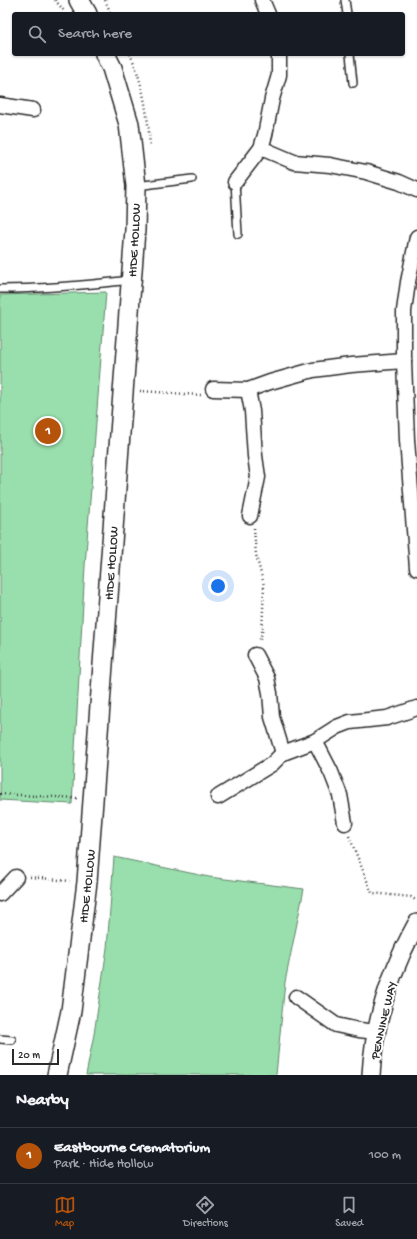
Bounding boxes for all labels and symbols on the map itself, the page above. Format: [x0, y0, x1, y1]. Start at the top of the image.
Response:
street label: HIDE HOLLOW [126, 203, 145, 277]
pin: 1 [35, 416, 61, 446]
street label: HIDE HOLLOW [102, 526, 123, 601]
your location [208, 576, 228, 596]
street label: HIDE HOLLOW [77, 849, 100, 924]
street label: PENNINE WAY [368, 980, 401, 1062]
scale bar [12, 1047, 59, 1066]

